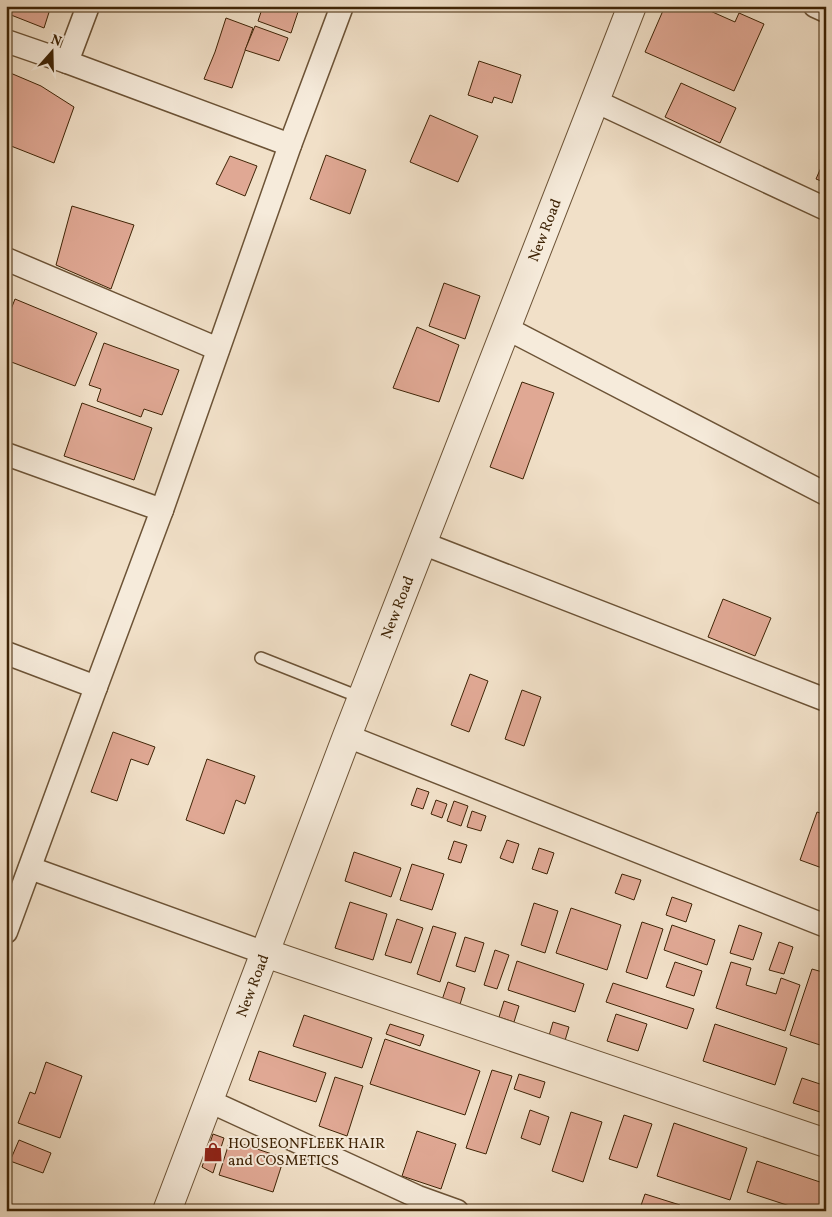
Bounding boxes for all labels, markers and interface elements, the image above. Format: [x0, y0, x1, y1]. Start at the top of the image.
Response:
north arrow [28, 28, 78, 78]
text: N [48, 31, 64, 52]
street label: New Road [524, 196, 568, 265]
street label: New Road [377, 573, 420, 643]
street label: New Road [232, 951, 275, 1021]
place label: HOUSEONFLEEK HAIR and COSMETICS [228, 1134, 385, 1172]
shop icon: HOUSEONFLEEK HAIR and COSMETICS [202, 1141, 224, 1163]

